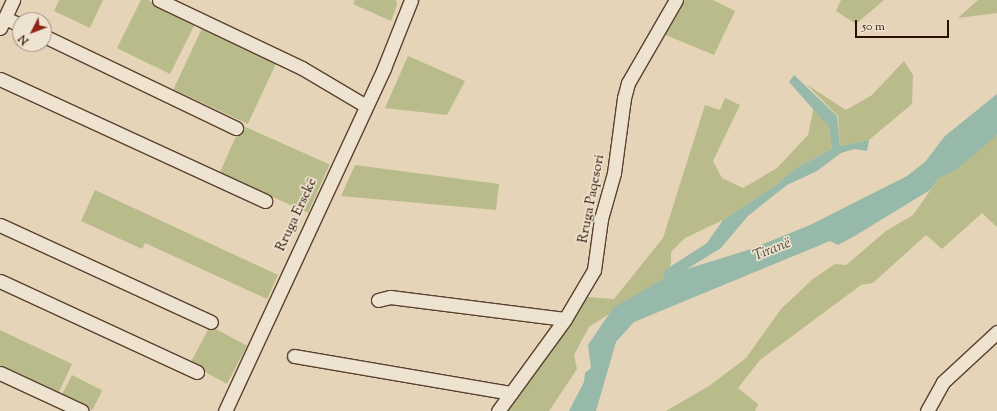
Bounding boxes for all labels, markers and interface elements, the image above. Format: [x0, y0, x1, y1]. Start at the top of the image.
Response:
north arrow [12, 12, 52, 52]
scale bar [857, 12, 951, 38]
text: 50 m [862, 18, 885, 36]
text: N [15, 31, 33, 48]
street label: Rruga Paqesori [575, 153, 609, 245]
street label: Rruga Ersekë [273, 176, 321, 254]
water label: Tiranë [751, 234, 793, 266]

